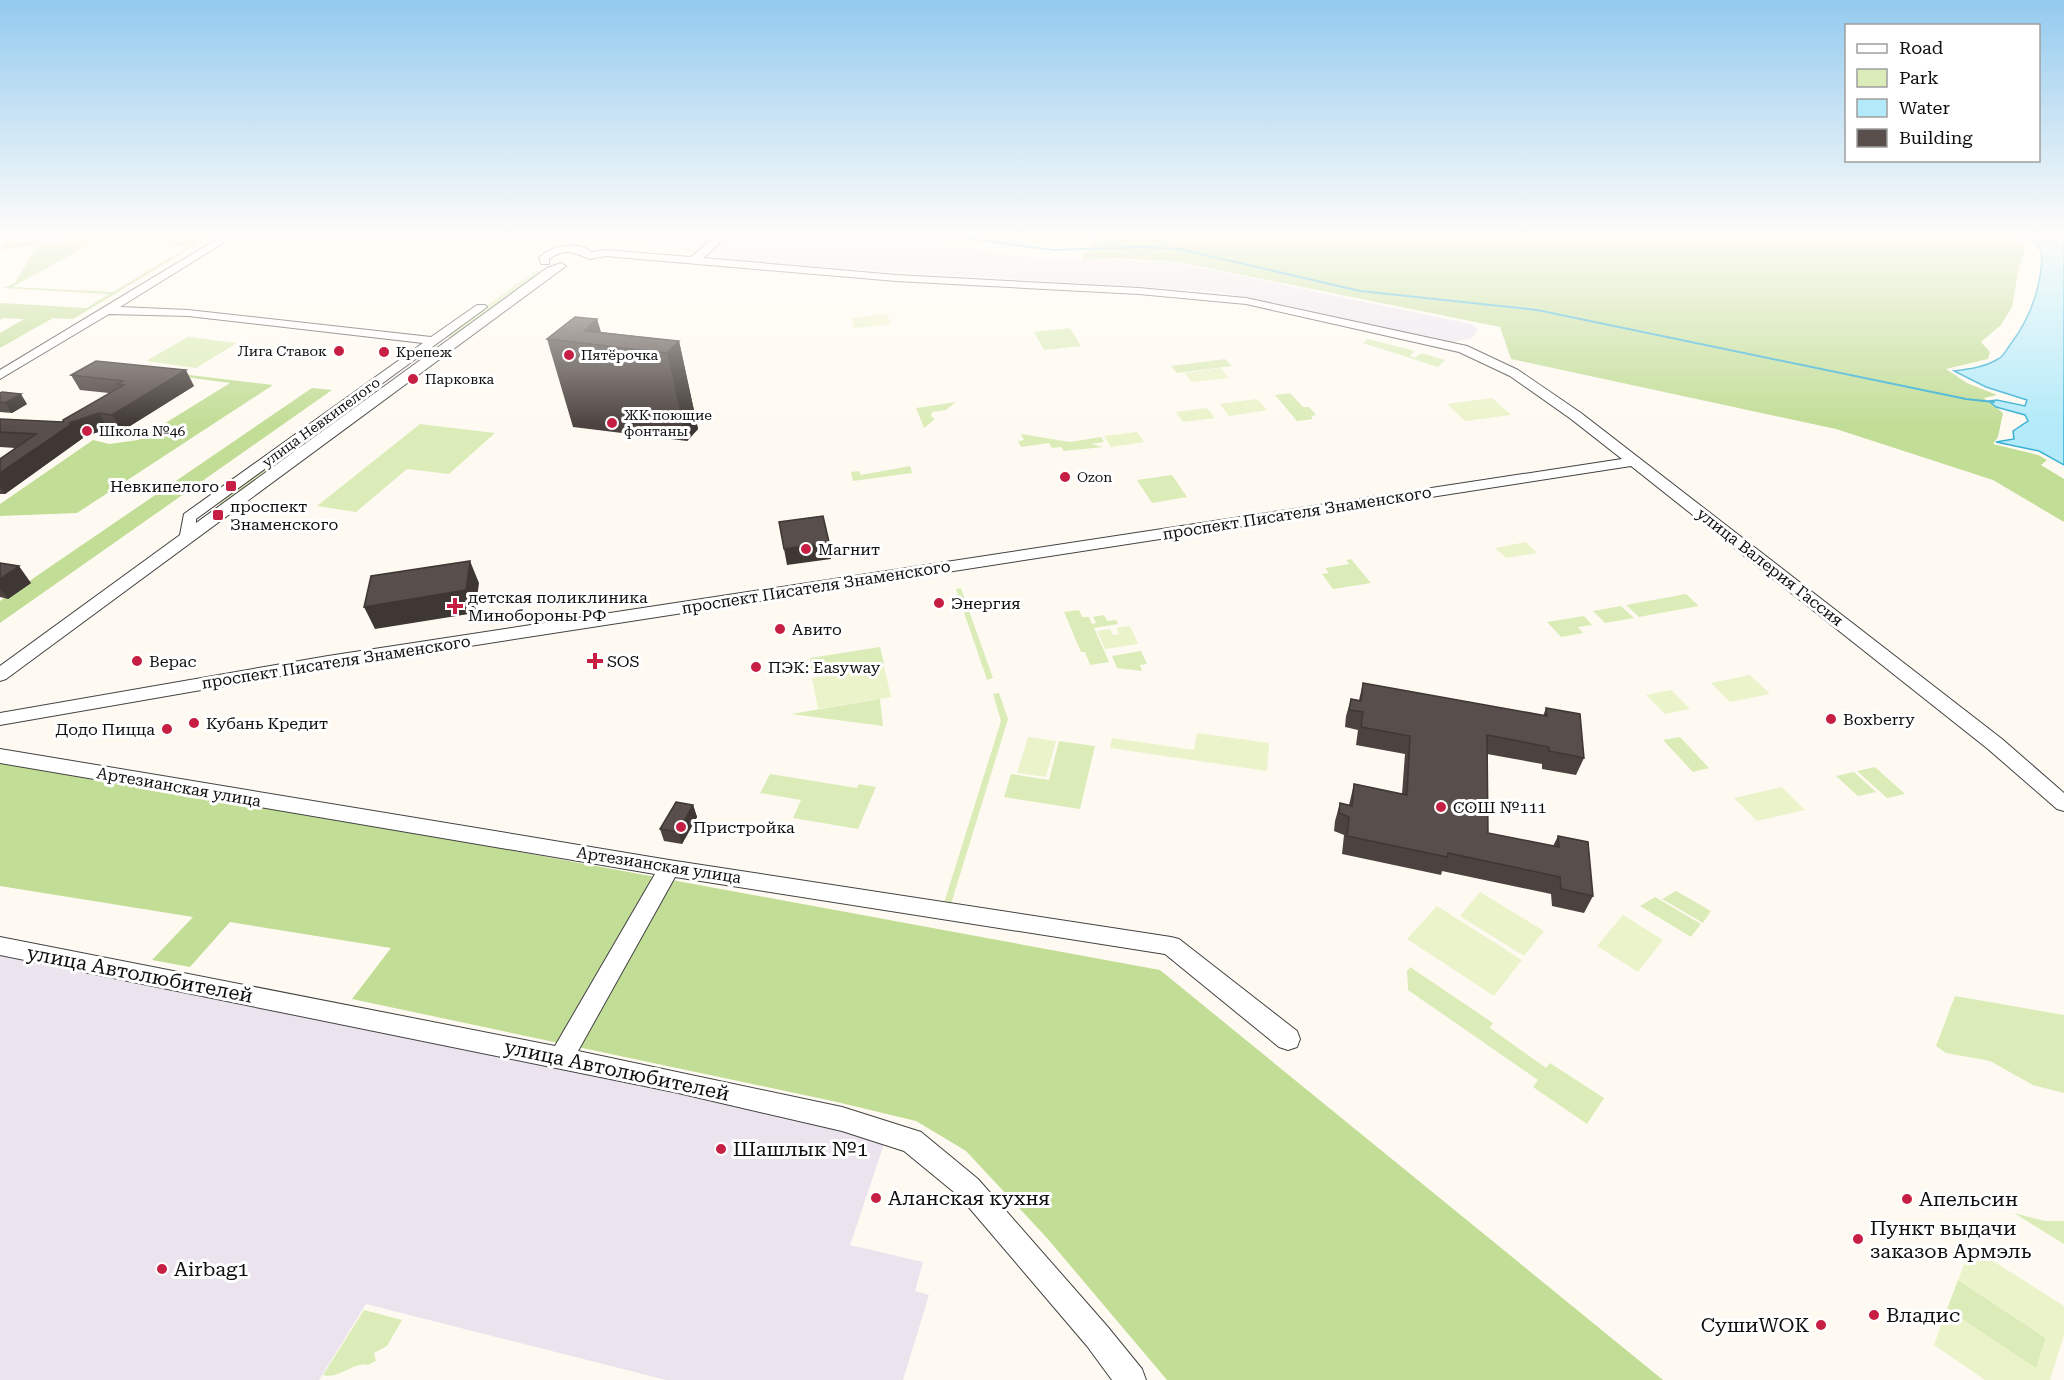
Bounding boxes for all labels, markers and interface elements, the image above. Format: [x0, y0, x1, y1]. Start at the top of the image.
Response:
legend [1845, 24, 2040, 162]
text: Road [1899, 37, 1944, 58]
text: Park [1899, 67, 1939, 88]
text: Water [1899, 97, 1950, 118]
text: Building [1899, 127, 1973, 148]
place label: Лига Ставок [238, 343, 327, 359]
marker: Лига Ставок [332, 344, 346, 358]
place label: Крепеж [396, 344, 452, 360]
marker: Крепеж [377, 345, 391, 359]
place label: Пятёрочка [581, 347, 658, 363]
marker: Пятёрочка [562, 348, 576, 362]
place label: Парковка [425, 371, 495, 387]
marker: Парковка [406, 372, 420, 386]
street label: улица Невкипелого [259, 374, 383, 470]
place label: ЖК поющие фонтаны [624, 407, 712, 439]
marker: ЖК поющие фонтаны [605, 416, 619, 430]
place label: Школа №46 [99, 423, 186, 439]
marker: Школа №46 [80, 424, 94, 438]
place label: Ozon [1077, 469, 1112, 485]
marker: Ozon [1058, 470, 1072, 484]
place label: Невкипелого [110, 477, 219, 496]
marker: Невкипелого [224, 479, 238, 493]
street label: проспект Писателя Знаменского [1161, 482, 1433, 544]
place label: проспект Знаменского [230, 497, 338, 534]
street label: улица Валерия Гассия [1693, 504, 1847, 630]
marker: проспект Знаменского [211, 508, 225, 522]
place label: Магнит [818, 540, 880, 559]
marker: Магнит [799, 542, 813, 556]
street label: проспект Писателя Знаменского [680, 556, 952, 618]
place label: детская поликлиника Минобороны РФ [468, 588, 648, 625]
place label: Энергия [951, 594, 1021, 613]
marker: Энергия [932, 596, 946, 610]
marker: детская поликлиника Минобороны РФ [446, 597, 464, 615]
place label: Авито [792, 620, 842, 639]
marker: Авито [773, 622, 787, 636]
street label: проспект Писателя Знаменского [200, 631, 472, 693]
place label: Верас [149, 652, 196, 671]
place label: SOS [607, 652, 639, 671]
marker: Верас [130, 654, 144, 668]
marker: SOS [588, 654, 602, 668]
place label: ПЭК: Easyway [768, 658, 881, 677]
marker: ПЭК: Easyway [749, 660, 763, 674]
place label: Boxberry [1843, 710, 1915, 729]
marker: Boxberry [1824, 712, 1838, 726]
place label: Кубань Кредит [206, 714, 328, 733]
marker: Кубань Кредит [187, 716, 201, 730]
place label: Додо Пицца [55, 720, 155, 739]
marker: Додо Пицца [160, 722, 174, 736]
street label: Артезианская улица [95, 763, 263, 811]
place label: СОШ №111 [1453, 798, 1547, 817]
marker: СОШ №111 [1434, 800, 1448, 814]
place label: Пристройка [693, 818, 795, 837]
marker: Пристройка [674, 820, 688, 834]
street label: Артезианская улица [575, 843, 743, 887]
street label: улица Автолюбителей [25, 940, 255, 1008]
street label: улица Автолюбителей [502, 1034, 732, 1106]
place label: Шашлык №1 [733, 1137, 868, 1161]
marker: Шашлык №1 [714, 1142, 728, 1156]
place label: Аланская кухня [888, 1186, 1050, 1210]
place label: Апельсин [1919, 1187, 2018, 1211]
marker: Аланская кухня [869, 1191, 883, 1205]
marker: Апельсин [1900, 1192, 1914, 1206]
place label: Пункт выдачи заказов Армэль [1870, 1216, 2032, 1263]
marker: Пункт выдачи заказов Армэль [1851, 1232, 1865, 1246]
place label: Airbag1 [174, 1257, 249, 1281]
marker: Airbag1 [155, 1262, 169, 1276]
place label: Владис [1886, 1303, 1960, 1327]
marker: Владис [1867, 1308, 1881, 1322]
place label: CушиWOK [1701, 1313, 1809, 1337]
marker: CушиWOK [1814, 1318, 1828, 1332]

